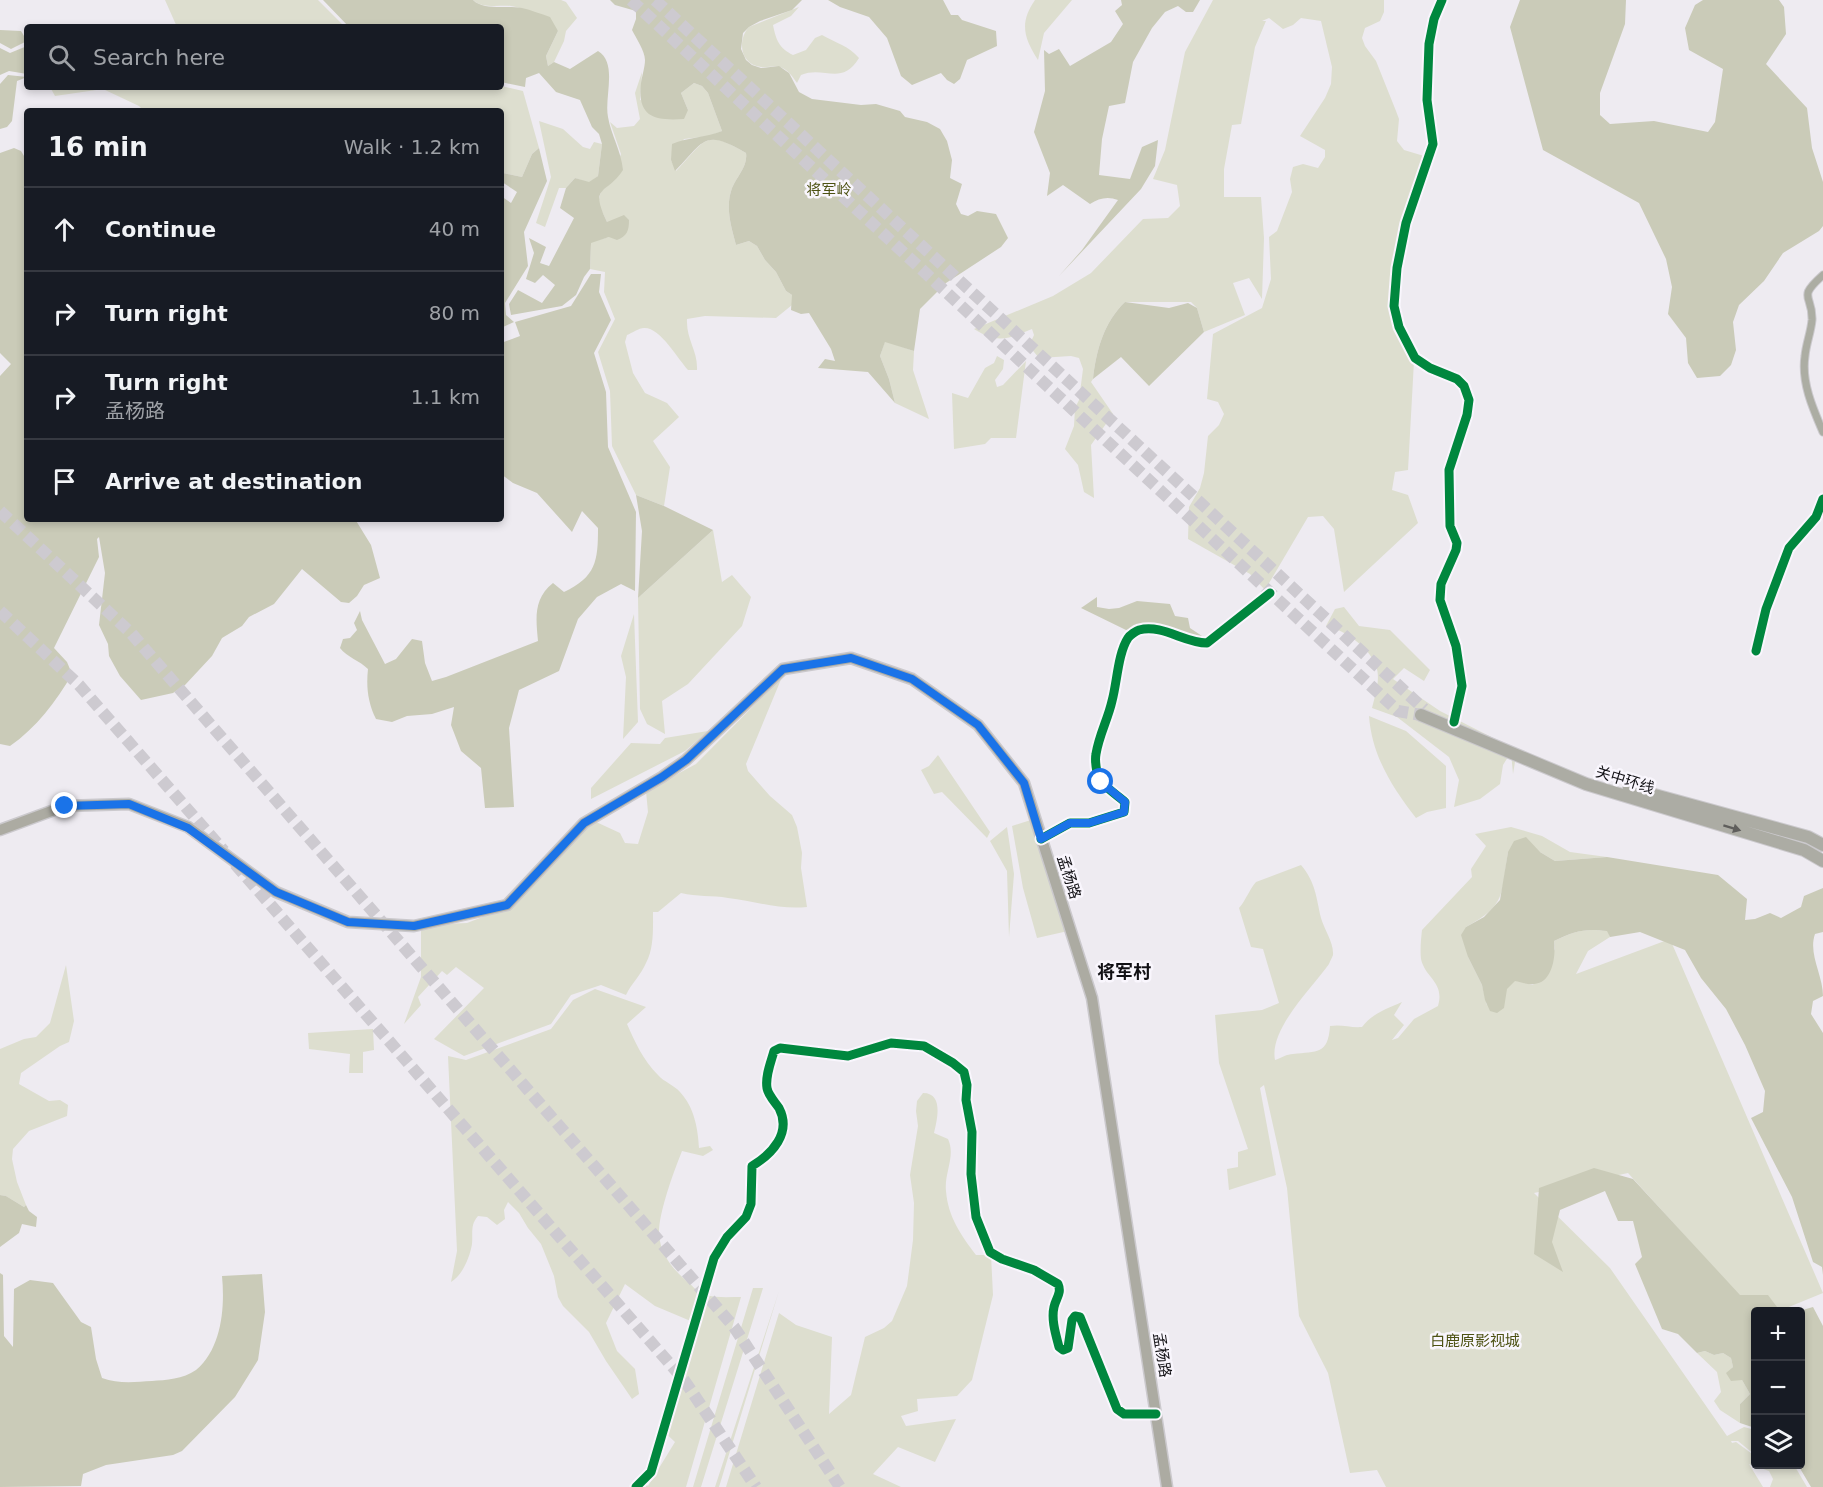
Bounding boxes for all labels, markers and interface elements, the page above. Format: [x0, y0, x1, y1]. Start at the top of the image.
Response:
search box [24, 24, 504, 90]
icon: search [45, 41, 78, 74]
text: Search here [93, 45, 225, 70]
text: 16 min [48, 132, 148, 162]
text: Walk · 1.2 km [344, 135, 480, 159]
park label: 将军岭 [806, 181, 852, 199]
icon: ahead [48, 213, 81, 246]
text: Continue [105, 217, 216, 242]
text: 40 m [429, 217, 480, 241]
icon: right [48, 297, 81, 330]
text: Turn right [105, 301, 228, 326]
text: 80 m [429, 301, 480, 325]
text: Turn right [105, 370, 228, 395]
icon: right [48, 381, 81, 414]
text: 1.1 km [411, 385, 480, 409]
text: 孟杨路 [105, 399, 165, 423]
icon: arrive [48, 465, 81, 498]
text: Arrive at destination [105, 469, 362, 494]
street label: 关中环线 [1594, 763, 1656, 797]
route start [1087, 768, 1113, 794]
route end [51, 792, 77, 818]
one-way arrow [1723, 824, 1741, 833]
street label: 孟杨路 [1053, 853, 1085, 901]
district label: 将军村 [1097, 961, 1151, 982]
map controls [1751, 1307, 1805, 1469]
button: + [1751, 1307, 1805, 1361]
street label: 孟杨路 [1150, 1331, 1174, 1379]
park label: 白鹿原影视城 [1430, 1332, 1520, 1350]
button: − [1751, 1361, 1805, 1415]
button: layers [1751, 1415, 1805, 1469]

